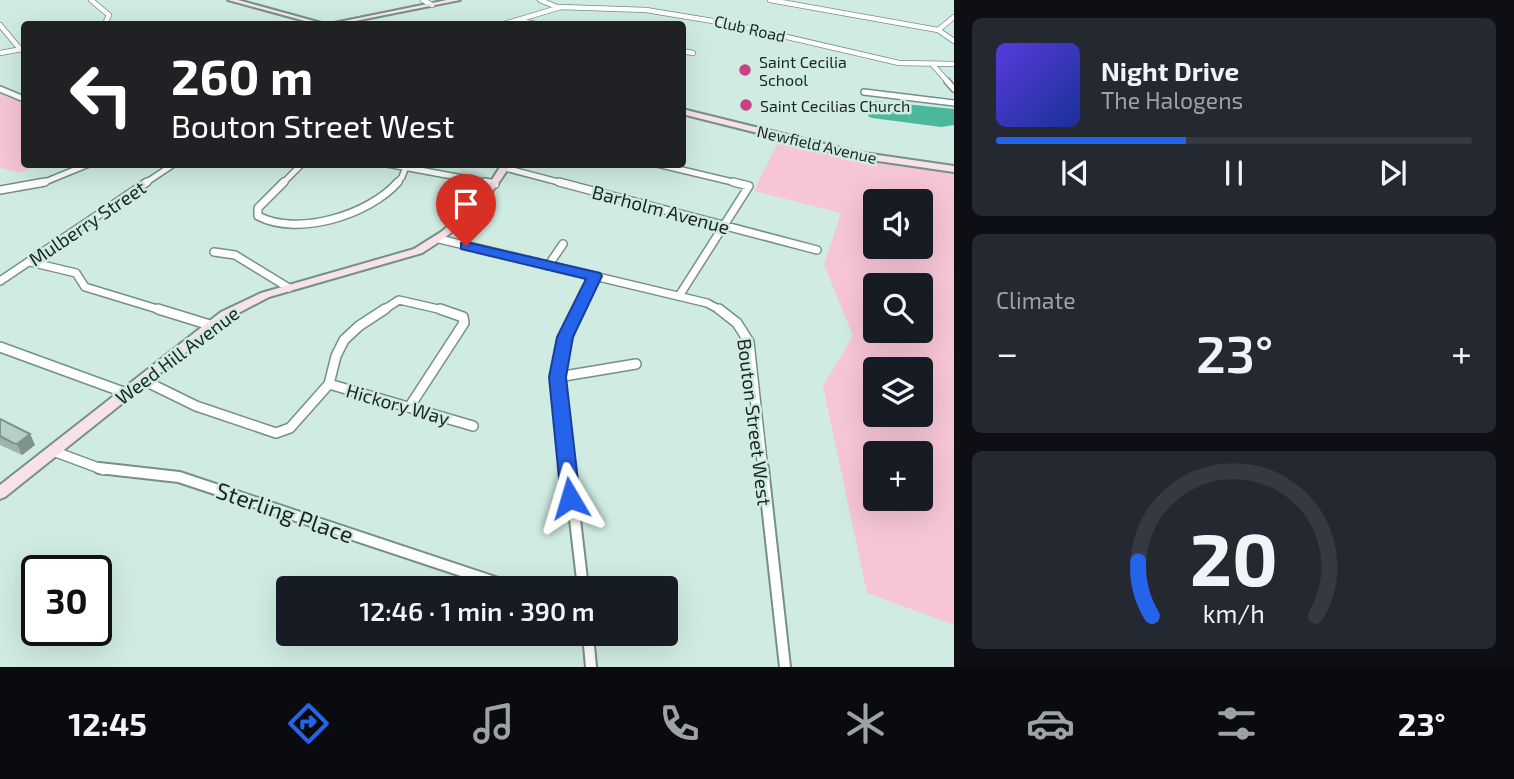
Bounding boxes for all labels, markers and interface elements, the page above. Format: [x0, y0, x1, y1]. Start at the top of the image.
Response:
street label: Club Road [713, 11, 787, 45]
text: 260 m [171, 46, 313, 105]
icon: left [56, 49, 147, 140]
place label: Saint Cecilia School [759, 52, 847, 89]
text: Night Drive [1101, 55, 1239, 86]
marker: Saint Cecilia School [737, 62, 753, 78]
text: The Halogens [1101, 86, 1243, 114]
place label: Saint Cecilias Church [760, 96, 910, 115]
marker: Saint Cecilias Church [738, 97, 754, 113]
text: Bouton Street West [171, 106, 454, 144]
street label: Newfield Avenue [755, 121, 879, 167]
icon: previous [1056, 154, 1094, 192]
icon: pause [1215, 154, 1253, 192]
icon: next [1374, 154, 1412, 192]
pin [436, 174, 496, 246]
street label: Mulberry Street [24, 175, 150, 271]
street label: Barholm Avenue [590, 180, 732, 238]
icon: arrive [447, 185, 485, 223]
map controls [863, 189, 933, 511]
button: sound [863, 189, 933, 259]
button: search [863, 273, 933, 343]
text: Climate [996, 286, 1076, 314]
street label: Weed Hill Avenue [111, 301, 243, 409]
text: 23° [1196, 321, 1273, 383]
text: − [996, 329, 1018, 375]
text: + [1451, 329, 1472, 375]
street label: Bouton Street West [733, 337, 777, 507]
button: layers [863, 357, 933, 427]
street label: Hickory Way [344, 378, 452, 430]
button: + [863, 441, 933, 511]
position arrow [533, 461, 607, 535]
street label: Sterling Place [213, 475, 357, 549]
text: 20 [1190, 513, 1278, 601]
speed limit sign: 30 [21, 555, 112, 646]
text: 12:46 · 1 min · 390 m [359, 595, 595, 626]
text: km/h [1203, 598, 1265, 628]
icon: directions [284, 699, 333, 748]
icon: music [469, 699, 518, 748]
icon: phone [655, 699, 704, 748]
icon: climate [841, 699, 890, 748]
icon: car [1026, 699, 1075, 748]
icon: filters [1212, 699, 1261, 748]
text: 12:45 [68, 704, 147, 742]
text: 23° [1398, 704, 1446, 742]

